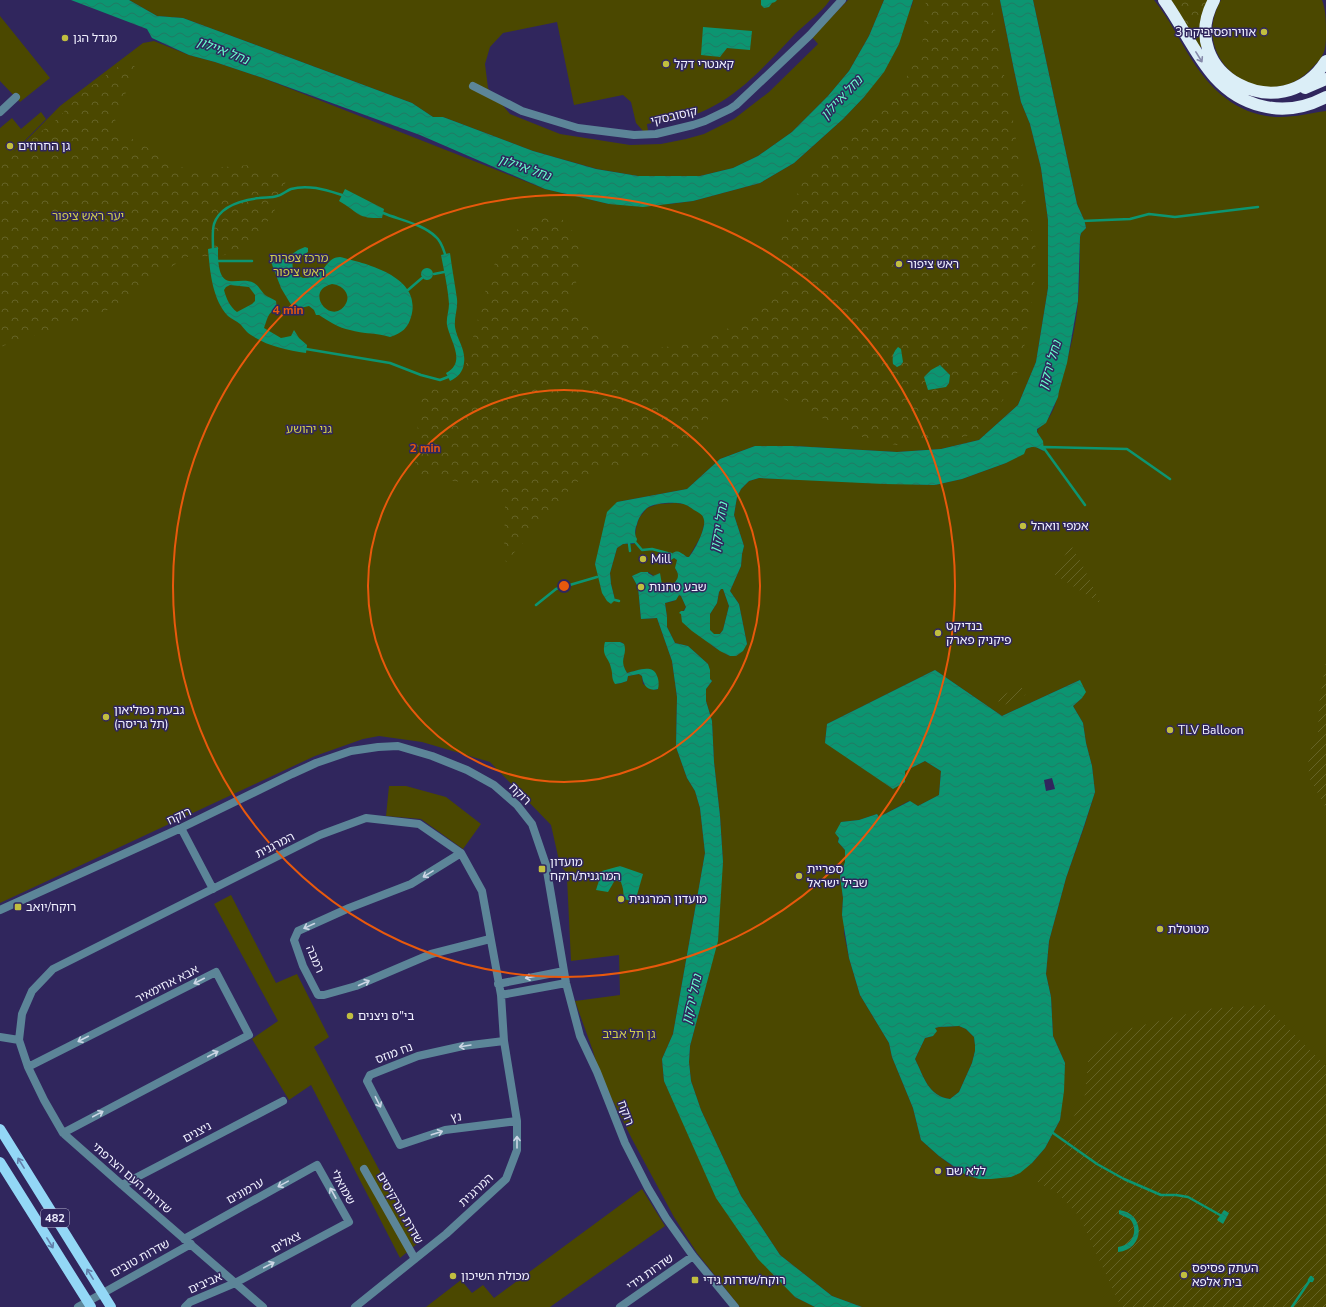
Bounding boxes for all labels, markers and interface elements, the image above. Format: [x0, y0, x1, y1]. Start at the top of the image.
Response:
place label: אווירופסיביקה 3 [1175, 24, 1256, 40]
marker: אווירופסיביקה 3 [1259, 27, 1269, 37]
place label: מגדל הגן [73, 30, 117, 46]
marker: מגדל הגן [60, 33, 70, 43]
water label: נחל איילון [194, 33, 252, 69]
one-way arrow [1196, 51, 1204, 63]
place label: קאנטרי דקל [674, 56, 735, 72]
marker: קאנטרי דקל [661, 59, 671, 69]
water label: נחל איילון [817, 71, 868, 124]
street label: קוסובסקי [649, 103, 699, 129]
place label: גן החרוזים [18, 138, 71, 154]
marker: גן החרוזים [5, 141, 15, 151]
water label: נחל איילון [496, 151, 554, 186]
park label: יער ראש ציפור [52, 208, 124, 224]
park label: מרכז צפרות ראש ציפור [270, 250, 329, 280]
place label: ראש ציפור [907, 256, 959, 272]
marker: ראש ציפור [894, 259, 904, 269]
text: 4 min [272, 302, 304, 318]
water label: נחל ירקון [1034, 338, 1066, 392]
park label: גני יהושע [286, 421, 332, 437]
text: 2 min [409, 440, 441, 456]
water label: נחל ירקון [706, 500, 732, 554]
place label: אמפי וואהל [1031, 518, 1089, 534]
marker: אמפי וואהל [1018, 521, 1028, 531]
place label: Mill [651, 551, 672, 567]
marker: Mill [638, 554, 648, 564]
centre of rings [557, 579, 571, 593]
place label: שבע טחנות [649, 579, 706, 595]
marker: שבע טחנות [636, 582, 646, 592]
place label: בנדיקט פיקניק פארק [946, 618, 1011, 648]
marker: בנדיקט פיקניק פארק [933, 628, 943, 638]
place label: גבעת נפוליאון (תל גריסה) [114, 702, 185, 732]
marker: גבעת נפוליאון (תל גריסה) [101, 712, 111, 722]
place label: TLV Balloon [1178, 722, 1244, 738]
marker: TLV Balloon [1165, 725, 1175, 735]
street label: רוקח [505, 779, 535, 809]
street label: רוקח [164, 803, 194, 829]
street label: המרגנית [253, 828, 297, 862]
place label: מועדון המרגנית/רוקח [550, 854, 621, 884]
place label: ספריית שביל ישראל [807, 861, 868, 891]
marker: מועדון המרגנית/רוקח [537, 864, 547, 874]
one-way arrow [422, 870, 434, 878]
marker: ספריית שביל ישראל [794, 871, 804, 881]
place label: מועדון המרגנית [629, 891, 707, 907]
marker: מועדון המרגנית [616, 894, 626, 904]
place label: רוקח/יואב [26, 899, 76, 915]
marker: רוקח/יואב [13, 902, 23, 912]
place label: מטוטלת [1168, 921, 1209, 937]
one-way arrow [303, 923, 315, 930]
marker: מטוטלת [1155, 924, 1165, 934]
street label: רמבה [302, 943, 328, 975]
street label: אבא אחימאיר [133, 961, 202, 1007]
water label: נחל ירקון [678, 972, 707, 1026]
one-way arrow [525, 974, 538, 982]
one-way arrow [193, 978, 205, 985]
one-way arrow [357, 979, 369, 986]
place label: בי"ס ניצנים [358, 1008, 414, 1024]
marker: בי"ס ניצנים [345, 1011, 355, 1021]
park label: גן תל אביב [602, 1026, 656, 1042]
one-way arrow [77, 1036, 89, 1043]
street label: נח מוזס [373, 1039, 415, 1067]
one-way arrow [459, 1042, 472, 1050]
one-way arrow [207, 1049, 219, 1057]
one-way arrow [374, 1095, 382, 1107]
street label: רוקח [614, 1098, 638, 1128]
street label: נץ [450, 1108, 462, 1126]
one-way arrow [92, 1110, 104, 1118]
street label: ניצנים [180, 1118, 214, 1146]
one-way arrow [430, 1129, 443, 1136]
one-way arrow [513, 1136, 521, 1149]
street label: שדרות העם הצרפתי [89, 1139, 175, 1217]
one-way arrow [17, 1158, 26, 1169]
place label: ללא שם [946, 1163, 986, 1179]
marker: ללא שם [933, 1166, 943, 1176]
street label: שמואלי [327, 1167, 359, 1207]
street label: שדרת הנרקיסים [373, 1169, 427, 1247]
street label: המרגנית [455, 1170, 497, 1210]
street label: ערמונים [223, 1174, 267, 1208]
one-way arrow [277, 1180, 289, 1188]
one-way arrow [329, 1187, 336, 1199]
road number: 482 [41, 1209, 69, 1227]
street label: צאלים [268, 1227, 304, 1257]
street label: שדרות טובים [108, 1235, 172, 1281]
one-way arrow [47, 1237, 55, 1249]
street label: שדרות גידי [623, 1250, 677, 1294]
one-way arrow [263, 1260, 275, 1268]
place label: העתק פסיפס בית אלפא [1192, 1260, 1258, 1290]
street label: אביבים [186, 1268, 225, 1298]
place label: מכולת השיכון [461, 1268, 530, 1284]
one-way arrow [86, 1269, 94, 1280]
marker: העתק פסיפס בית אלפא [1179, 1270, 1189, 1280]
marker: מכולת השיכון [448, 1271, 458, 1281]
place label: רוקח/שדרות גידי [703, 1272, 785, 1288]
marker: רוקח/שדרות גידי [690, 1275, 700, 1285]

